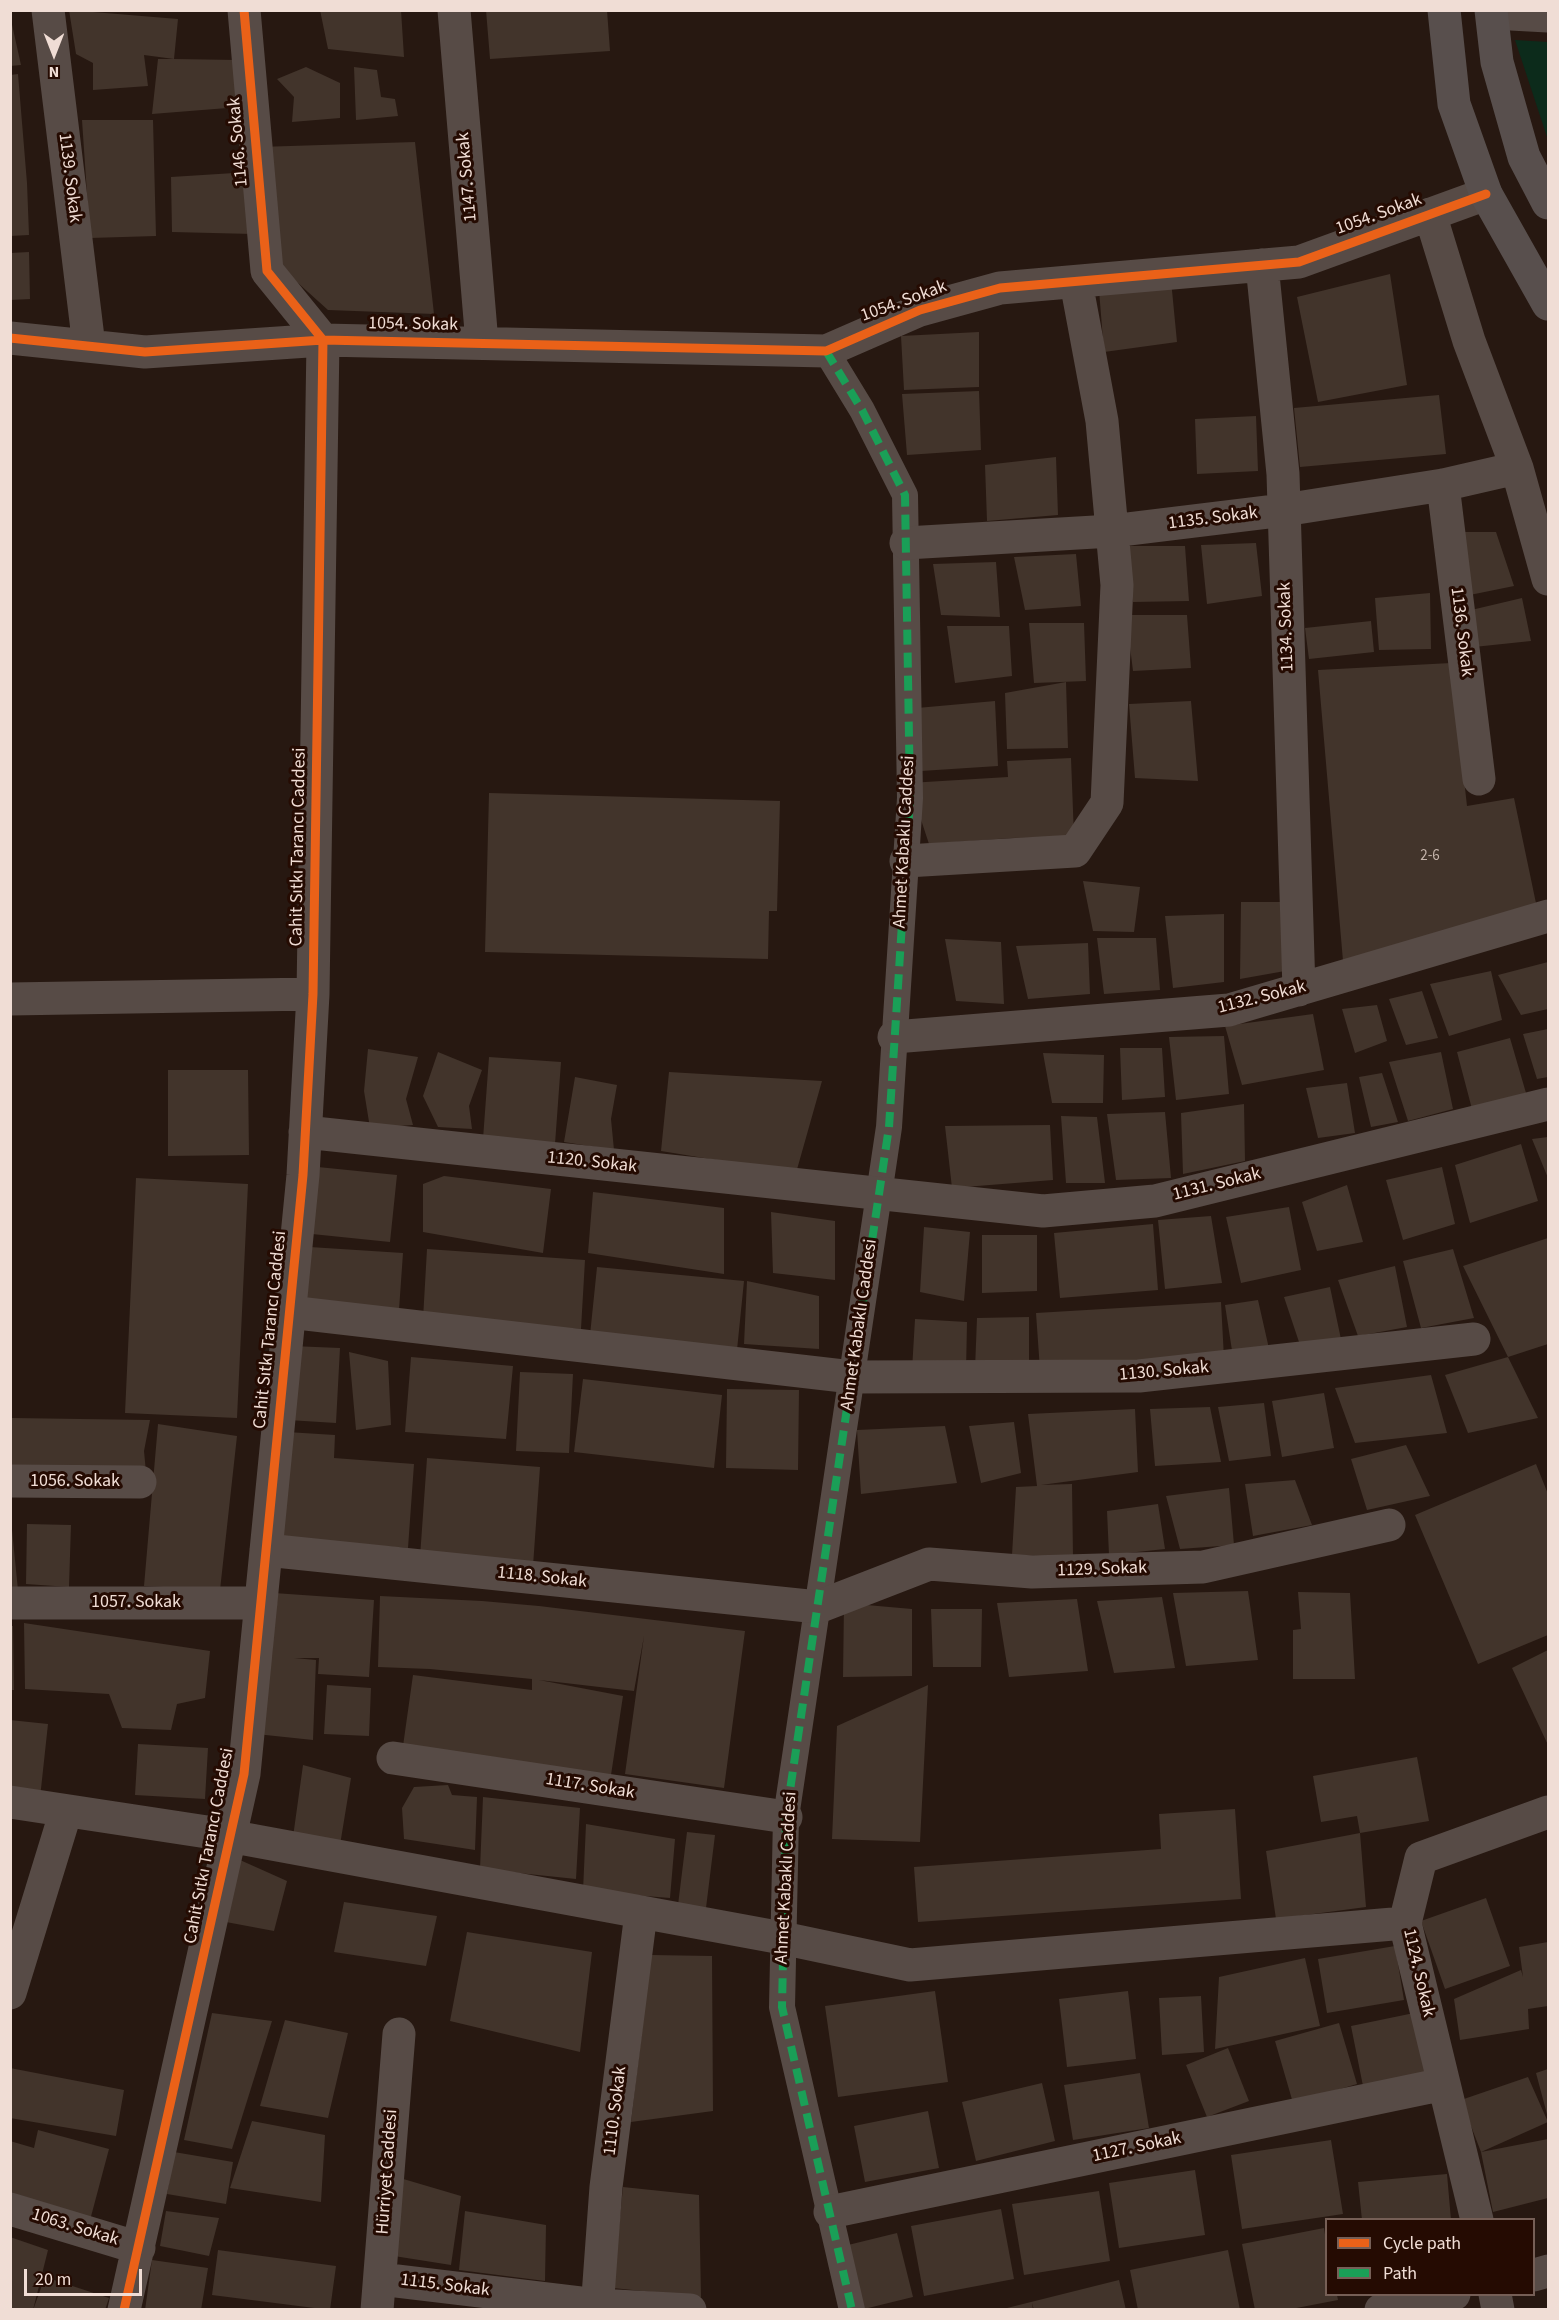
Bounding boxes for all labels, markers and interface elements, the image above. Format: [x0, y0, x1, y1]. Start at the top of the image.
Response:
north arrow [24, 24, 84, 84]
text: N [49, 61, 59, 83]
street label: 1146. Sokak [224, 96, 254, 188]
street label: 1147. Sokak [453, 131, 483, 223]
street label: 1139. Sokak [53, 132, 85, 224]
street label: 1054. Sokak [1333, 189, 1425, 241]
street label: 1054. Sokak [858, 276, 950, 328]
street label: 1054. Sokak [368, 313, 458, 337]
street label: 1135. Sokak [1167, 503, 1259, 535]
street label: 1134. Sokak [1275, 582, 1299, 672]
street label: 1136. Sokak [1445, 586, 1477, 678]
street label: Cahit Sıtkı Tarancı Caddesi [286, 747, 312, 947]
street label: Ahmet Kabaklı Caddesi [890, 755, 920, 929]
house number: 2-6 [1420, 848, 1440, 866]
street label: 1132. Sokak [1216, 977, 1308, 1019]
street label: 1120. Sokak [546, 1148, 638, 1178]
street label: 1131. Sokak [1171, 1164, 1263, 1206]
street label: Cahit Sıtkı Tarancı Caddesi [250, 1230, 292, 1430]
street label: Ahmet Kabaklı Caddesi [837, 1238, 883, 1412]
street label: 1130. Sokak [1118, 1357, 1210, 1387]
street label: 1056. Sokak [30, 1471, 120, 1493]
street label: 1129. Sokak [1057, 1558, 1147, 1582]
street label: 1118. Sokak [496, 1563, 588, 1593]
street label: 1057. Sokak [91, 1592, 181, 1614]
street label: Cahit Sıtkı Tarancı Caddesi [180, 1746, 240, 1946]
street label: 1117. Sokak [544, 1769, 636, 1805]
street label: Ahmet Kabaklı Caddesi [772, 1791, 802, 1965]
street label: 1124. Sokak [1397, 1927, 1439, 2019]
street label: 1110. Sokak [600, 2065, 632, 2157]
street label: Hürriyet Caddesi [373, 2109, 403, 2235]
street label: 1127. Sokak [1091, 2128, 1183, 2168]
street label: 1063. Sokak [29, 2205, 121, 2251]
legend [1325, 2218, 1535, 2296]
text: Cycle path [1383, 2231, 1461, 2256]
scale bar [27, 2257, 146, 2295]
text: Path [1383, 2261, 1417, 2286]
text: 20 m [35, 2267, 71, 2292]
street label: 1115. Sokak [399, 2270, 491, 2302]

